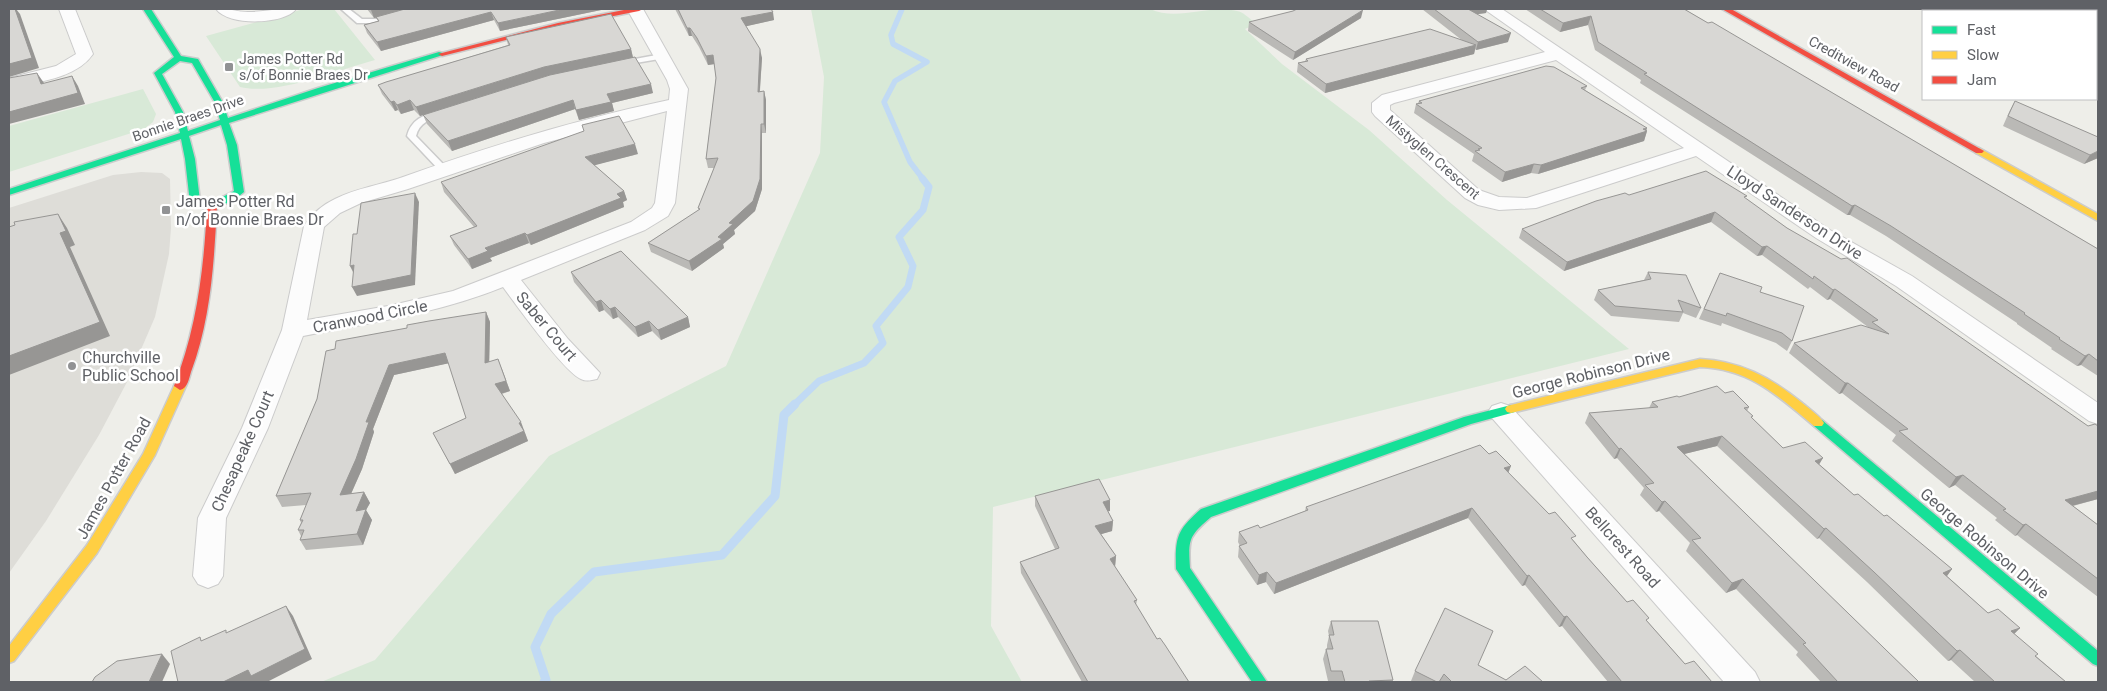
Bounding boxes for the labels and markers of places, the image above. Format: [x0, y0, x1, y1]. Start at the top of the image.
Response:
place label: James Potter Rd s/of Bonnie Braes Dr [239, 51, 368, 83]
marker: James Potter Rd s/of Bonnie Braes Dr [223, 61, 235, 73]
place label: James Potter Rd n/of Bonnie Braes Dr [176, 192, 324, 229]
marker: James Potter Rd n/of Bonnie Braes Dr [160, 204, 172, 216]
place label: Churchville Public School [82, 348, 179, 385]
marker: Churchville Public School [66, 360, 78, 372]

